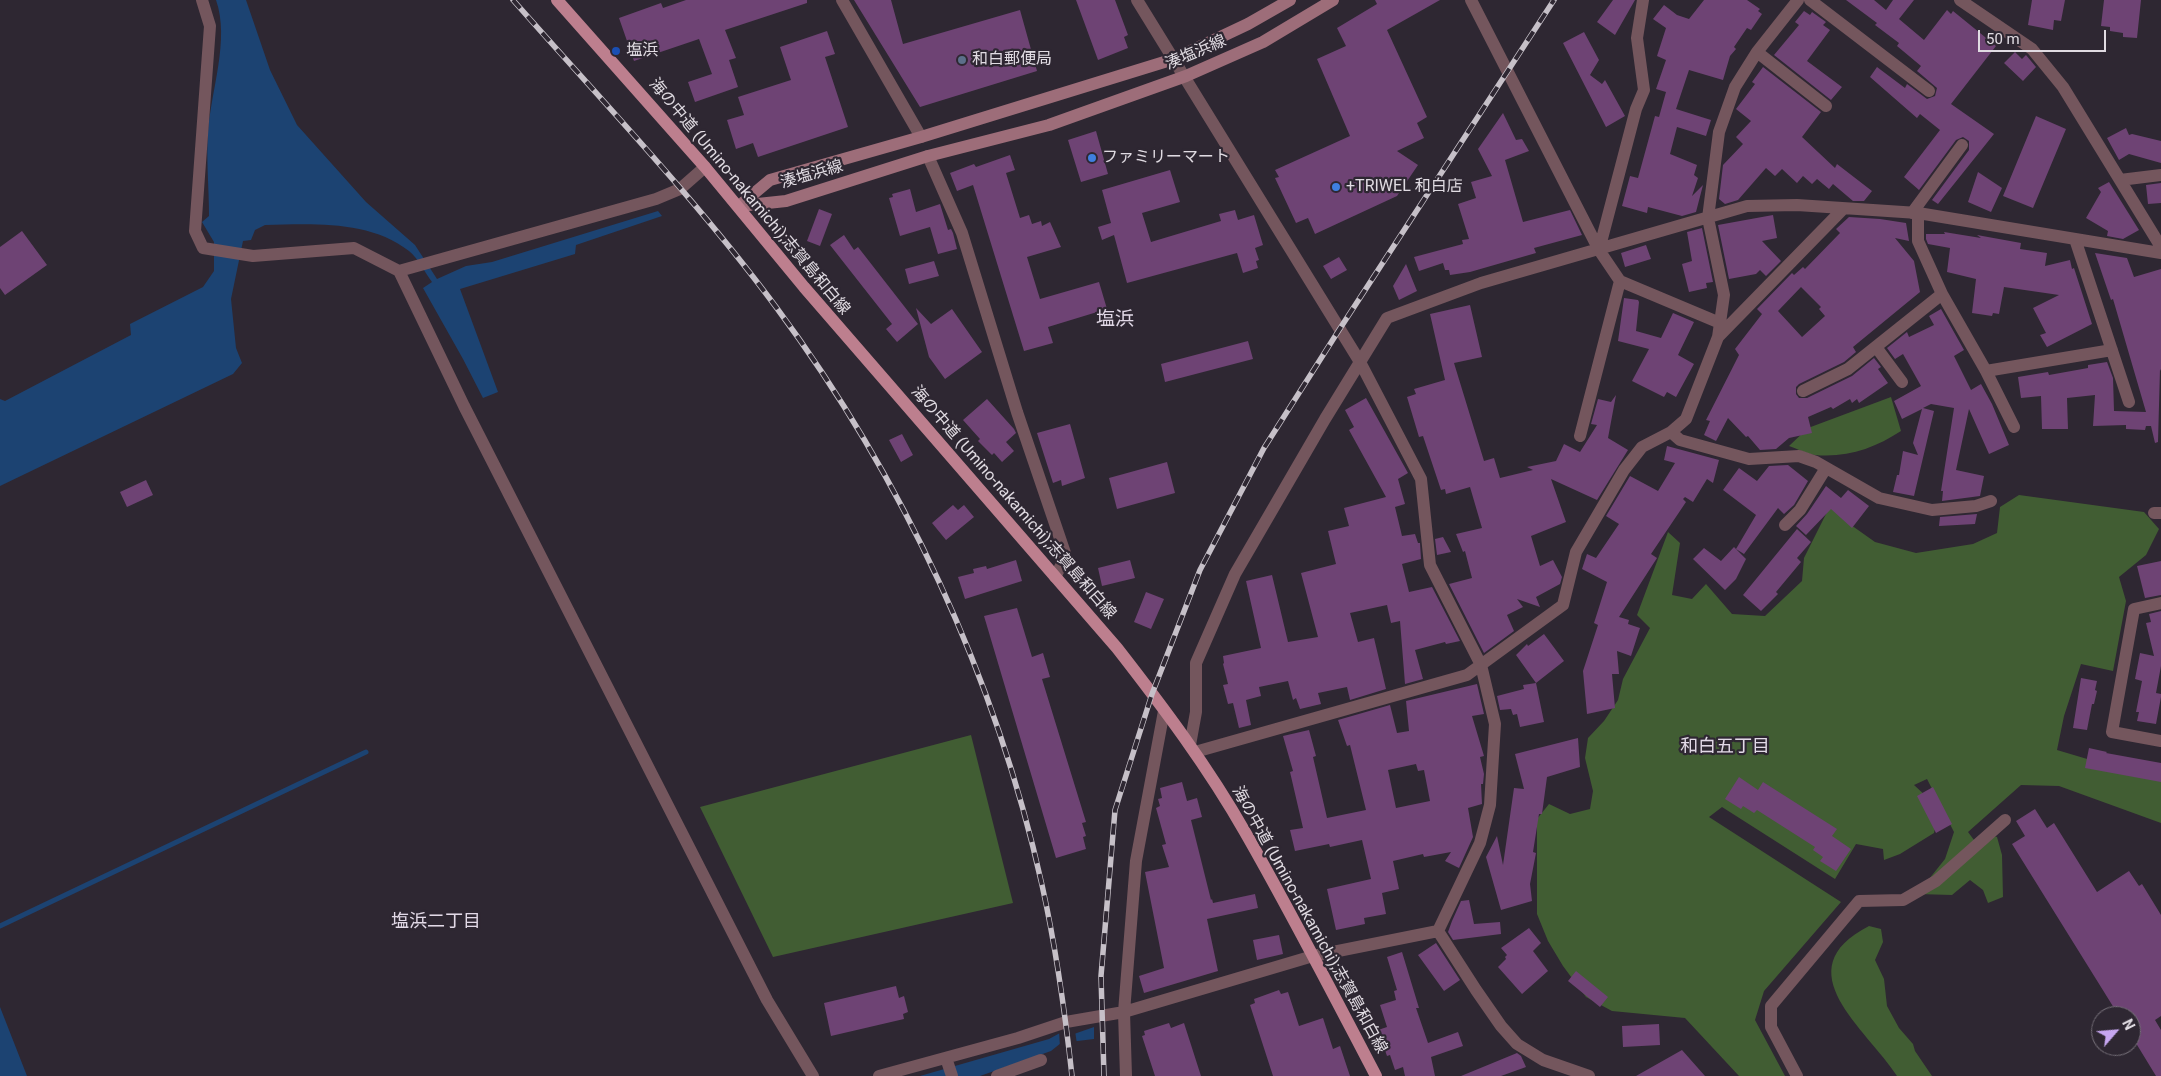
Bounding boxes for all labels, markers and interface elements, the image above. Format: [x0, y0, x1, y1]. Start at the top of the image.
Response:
scale bar [1981, 20, 2108, 52]
text: 50 m [1986, 30, 2020, 48]
street label: 湊塩浜線 [1163, 32, 1229, 74]
place label: 塩浜 [626, 41, 658, 61]
marker: 塩浜 [610, 45, 622, 57]
place label: 和白郵便局 [972, 50, 1052, 70]
marker: 和白郵便局 [956, 54, 968, 66]
street label: 海の中道 (Umino-nakamichi);志賀島和白線 [644, 75, 854, 319]
place label: ファミリーマート [1102, 148, 1230, 168]
marker: ファミリーマート [1086, 152, 1098, 164]
street label: 湊塩浜線 [779, 157, 845, 193]
place label: +TRIWEL 和白店 [1346, 177, 1463, 197]
marker: +TRIWEL 和白店 [1330, 181, 1342, 193]
district label: 塩浜 [1096, 309, 1134, 331]
street label: 海の中道 (Umino-nakamichi);志賀島和白線 [907, 383, 1119, 623]
district label: 和白五丁目 [1680, 736, 1770, 758]
street label: 海の中道 (Umino-nakamichi);志賀島和白線 [1227, 783, 1391, 1057]
district label: 塩浜二丁目 [391, 911, 481, 933]
north arrow [2091, 1006, 2141, 1056]
text: N [2119, 1017, 2138, 1033]

